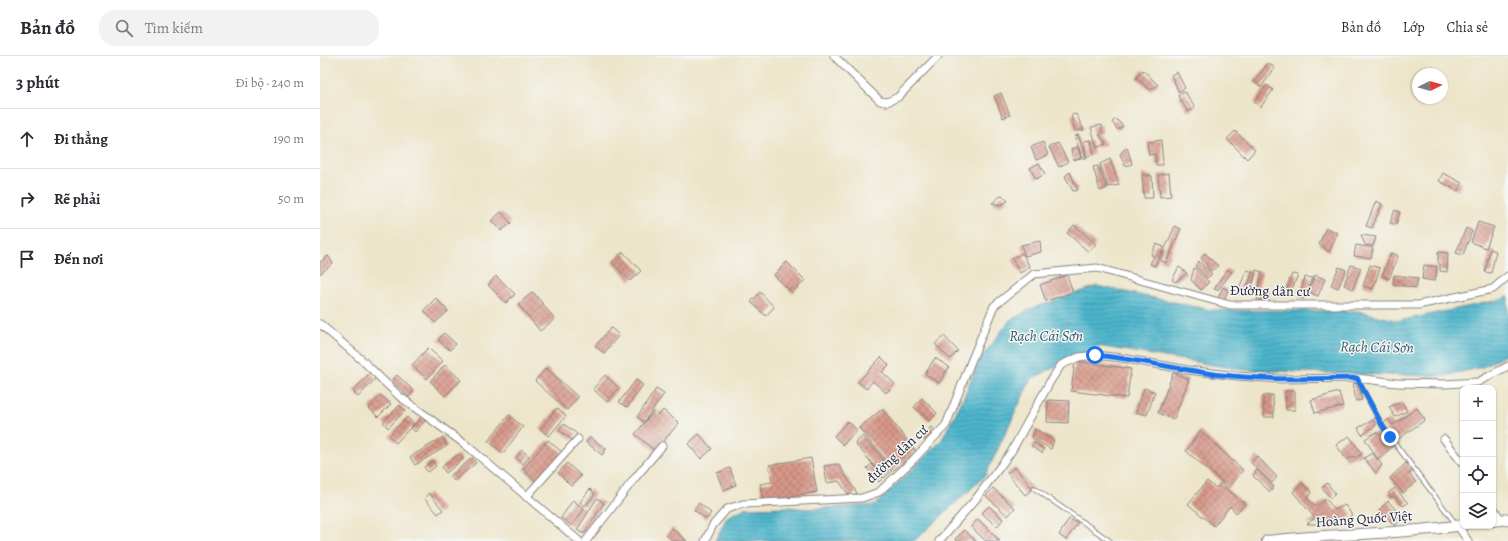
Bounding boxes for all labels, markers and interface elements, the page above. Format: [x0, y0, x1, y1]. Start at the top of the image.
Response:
search box [99, 10, 379, 46]
text: Bản đồ [20, 15, 75, 41]
icon: search [113, 17, 135, 39]
text: Tìm kiếm [145, 18, 203, 38]
text: Bản đồ [1341, 18, 1381, 37]
text: Lớp [1403, 18, 1425, 37]
text: Chia sẻ [1447, 18, 1488, 37]
north arrow [1412, 68, 1448, 104]
text: 3 phút [16, 71, 60, 94]
text: Đi bộ · 240 m [235, 74, 304, 91]
icon: ahead [16, 128, 38, 150]
text: Đi thẳng [54, 129, 108, 149]
text: 190 m [273, 130, 304, 147]
icon: right [16, 188, 38, 210]
text: Rẽ phải [54, 189, 100, 209]
text: 50 m [278, 190, 304, 207]
icon: arrive [16, 248, 38, 270]
text: Đến nơi [54, 249, 103, 269]
street label: Đường dân cư [1230, 281, 1311, 301]
water label: Rạch Cái Sơn [1009, 326, 1083, 346]
water label: Rạch Cái Sơn [1340, 336, 1414, 358]
route start [1086, 346, 1104, 364]
map controls [1460, 385, 1496, 529]
button: + [1460, 385, 1496, 421]
street label: đường dân cư [862, 420, 932, 488]
button: − [1460, 421, 1496, 457]
route end [1381, 428, 1399, 446]
button: locate [1460, 457, 1496, 493]
button: layers [1460, 493, 1496, 529]
street label: Hoàng Quốc Việt [1315, 506, 1413, 532]

